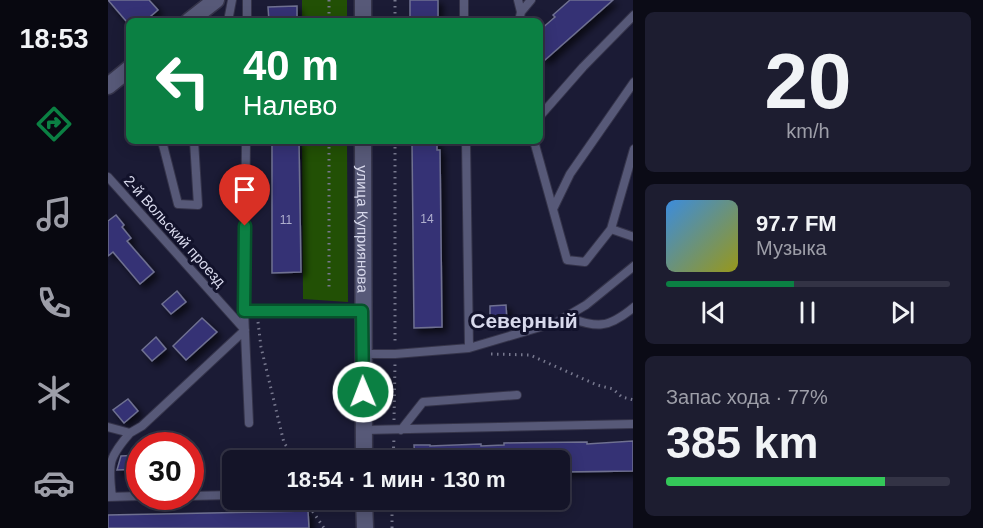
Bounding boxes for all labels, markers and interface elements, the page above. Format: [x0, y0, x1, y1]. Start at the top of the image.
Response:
text: 18:53 [19, 24, 89, 54]
text: 20 [765, 37, 851, 125]
icon: left [144, 42, 222, 120]
text: 40 m [243, 42, 339, 89]
text: Налево [243, 91, 337, 121]
icon: directions [33, 103, 75, 145]
text: km/h [786, 120, 830, 142]
pin [219, 164, 270, 226]
street label: улица Куприянова [355, 165, 372, 293]
street label: 2-й Вольский проезд [121, 172, 230, 290]
icon: arrive [228, 173, 261, 206]
icon: music [33, 193, 75, 235]
text: 97.7 FM [756, 211, 837, 236]
house number: 14 [420, 212, 434, 226]
house number: 11 [280, 213, 293, 227]
text: Музыка [756, 237, 827, 259]
icon: phone [33, 282, 75, 324]
icon: previous [697, 296, 730, 329]
icon: pause [791, 296, 824, 329]
icon: next [886, 296, 919, 329]
district label: Северный [470, 309, 578, 332]
position arrow [331, 360, 395, 424]
icon: climate [33, 372, 75, 414]
text: Запас хода · 77% [666, 386, 828, 408]
text: 385 km [666, 417, 819, 468]
speed limit sign: 30 [126, 432, 204, 510]
icon: car [33, 462, 75, 504]
text: 18:54 · 1 мин · 130 m [286, 467, 506, 492]

